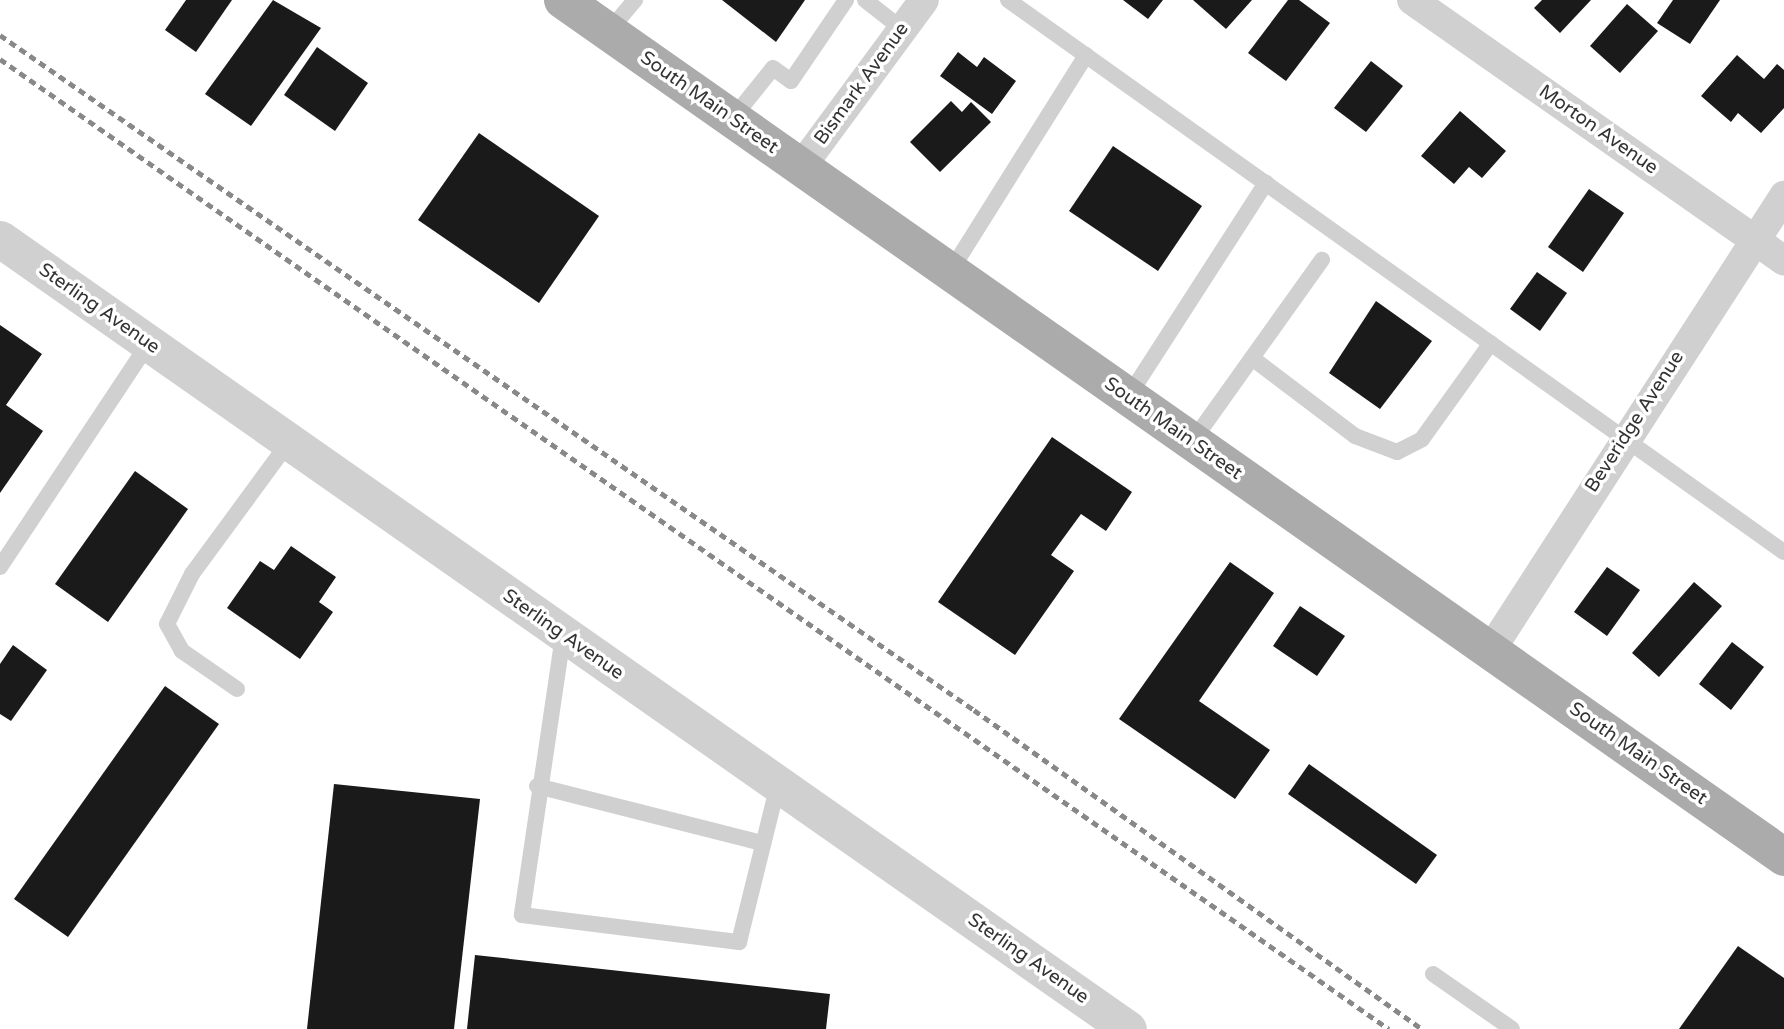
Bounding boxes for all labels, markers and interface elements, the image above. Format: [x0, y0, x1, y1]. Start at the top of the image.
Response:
street label: Bismark Avenue [810, 18, 914, 150]
street label: South Main Street [636, 47, 782, 159]
street label: Morton Avenue [1534, 80, 1662, 180]
street label: Sterling Avenue [34, 259, 164, 359]
street label: Beveridge Avenue [1581, 347, 1689, 497]
street label: South Main Street [1100, 373, 1246, 485]
street label: Sterling Avenue [498, 585, 628, 685]
street label: South Main Street [1565, 698, 1711, 810]
street label: Sterling Avenue [963, 909, 1093, 1009]

